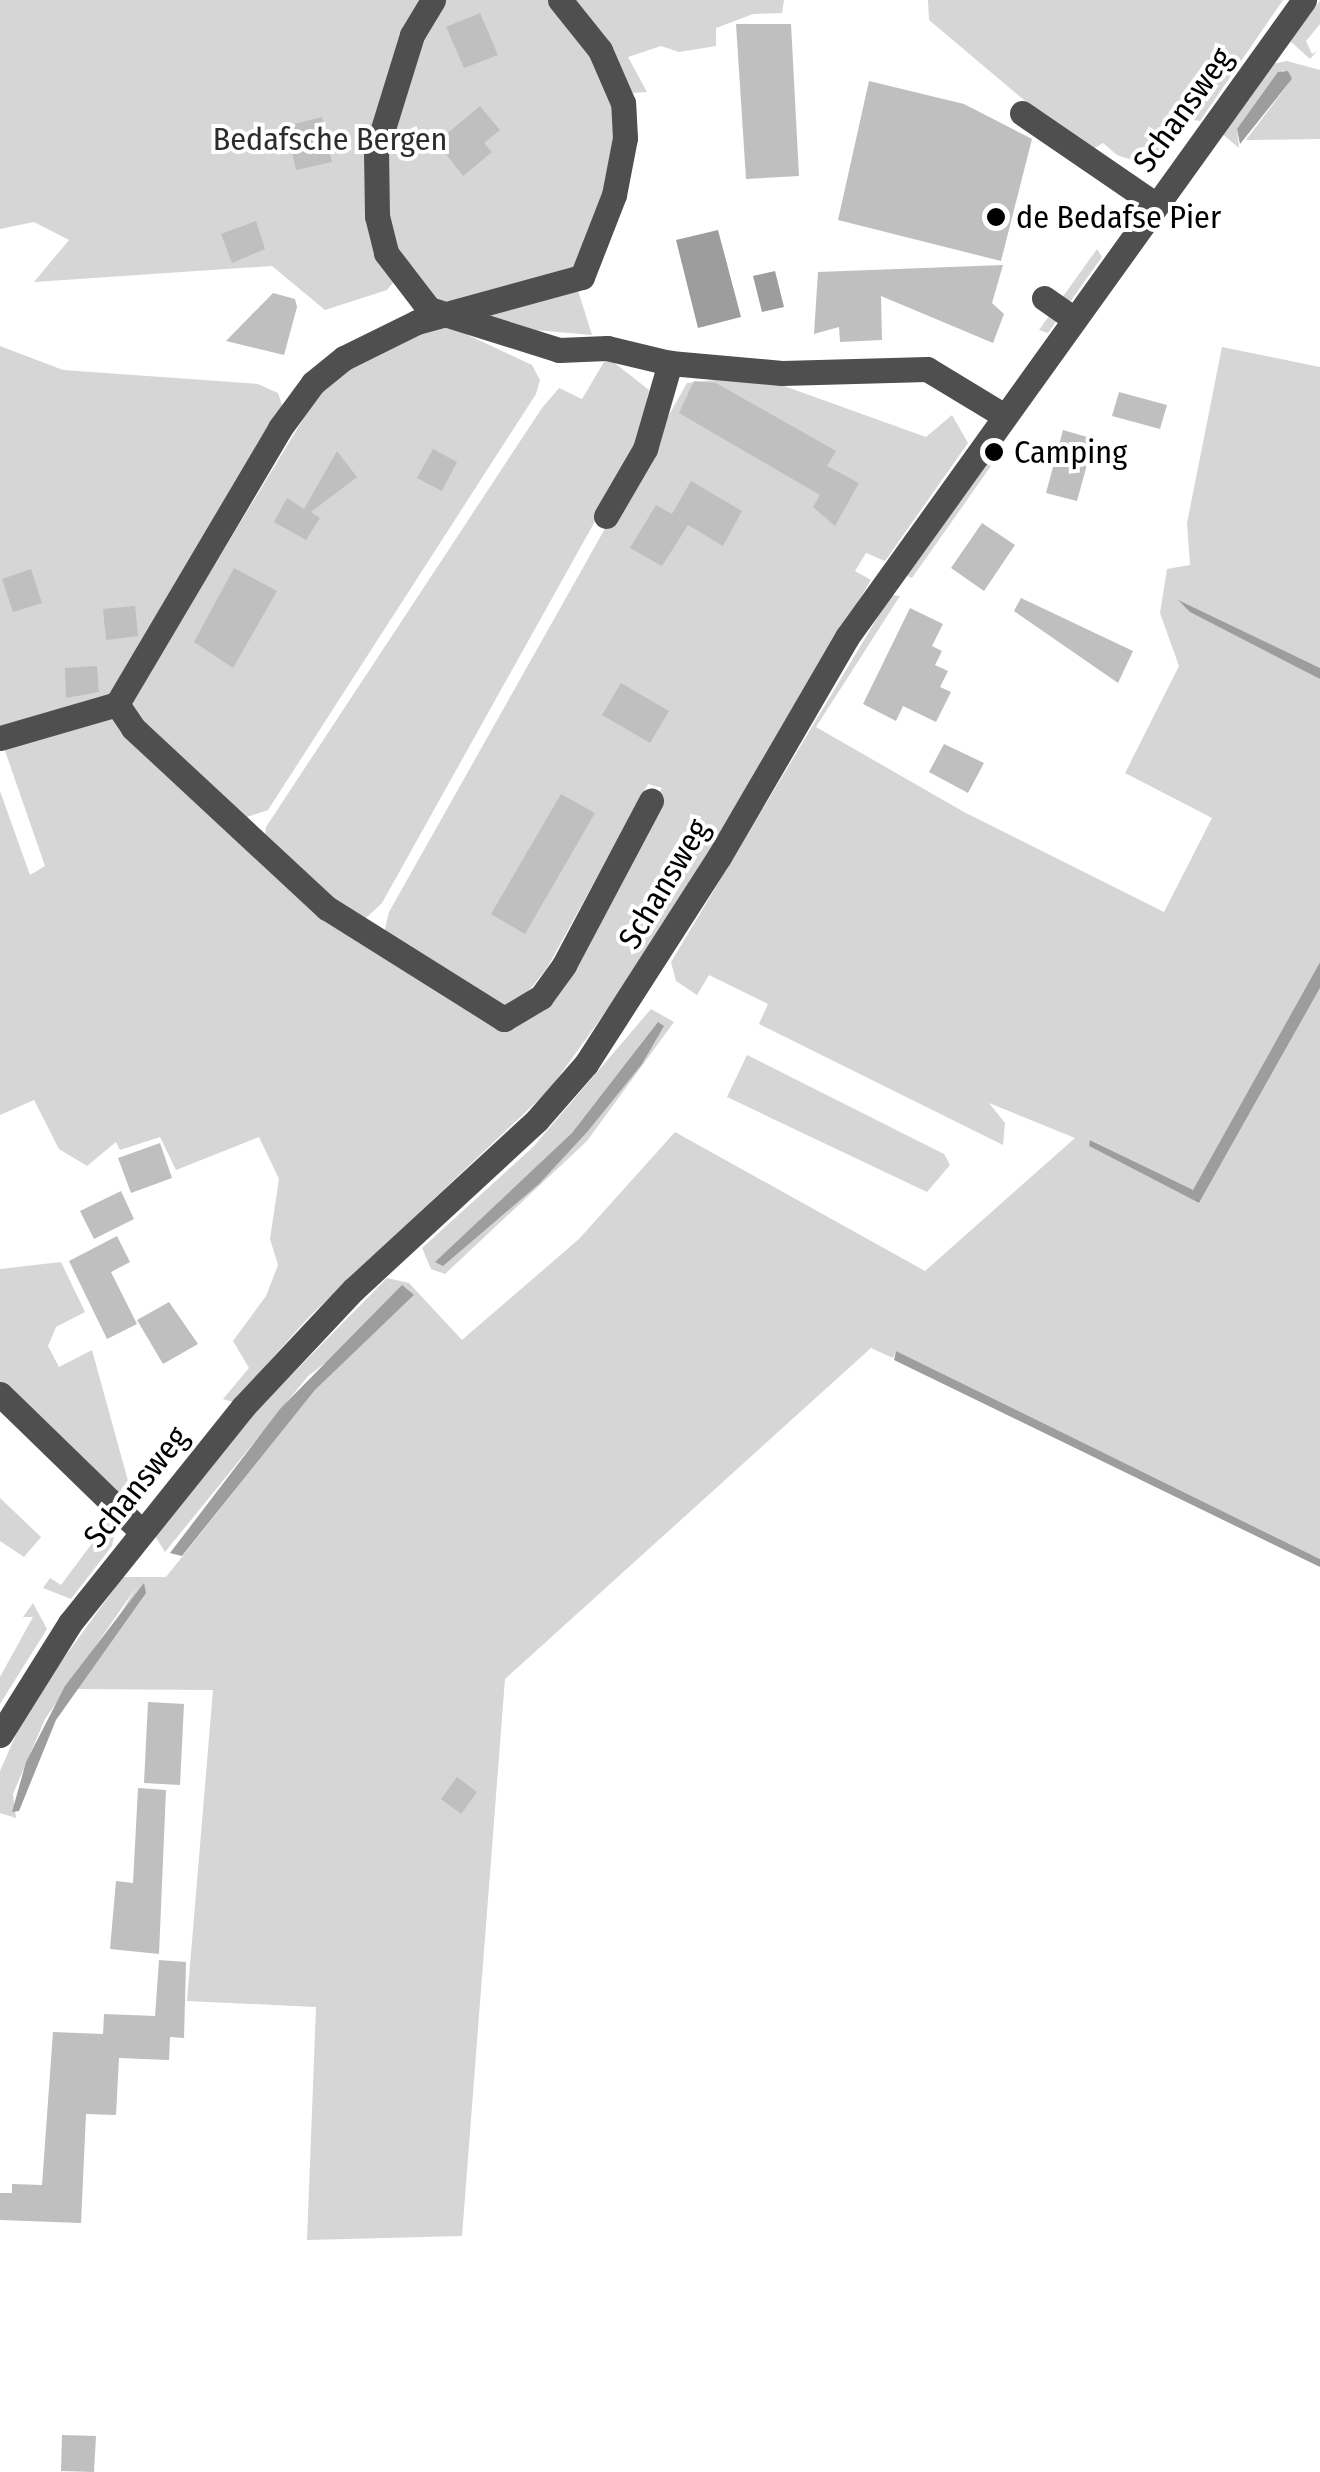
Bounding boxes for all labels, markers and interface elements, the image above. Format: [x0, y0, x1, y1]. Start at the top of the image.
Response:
street label: Schansweg [1125, 40, 1241, 180]
park label: Bedafsche Bergen [213, 120, 447, 158]
place label: de Bedafse Pier [1016, 198, 1221, 236]
marker: de Bedafse Pier [985, 206, 1007, 228]
place label: Camping [1014, 433, 1127, 471]
marker: Camping [983, 441, 1005, 463]
street label: Schansweg [610, 812, 718, 956]
street label: Schansweg [76, 1419, 196, 1555]

